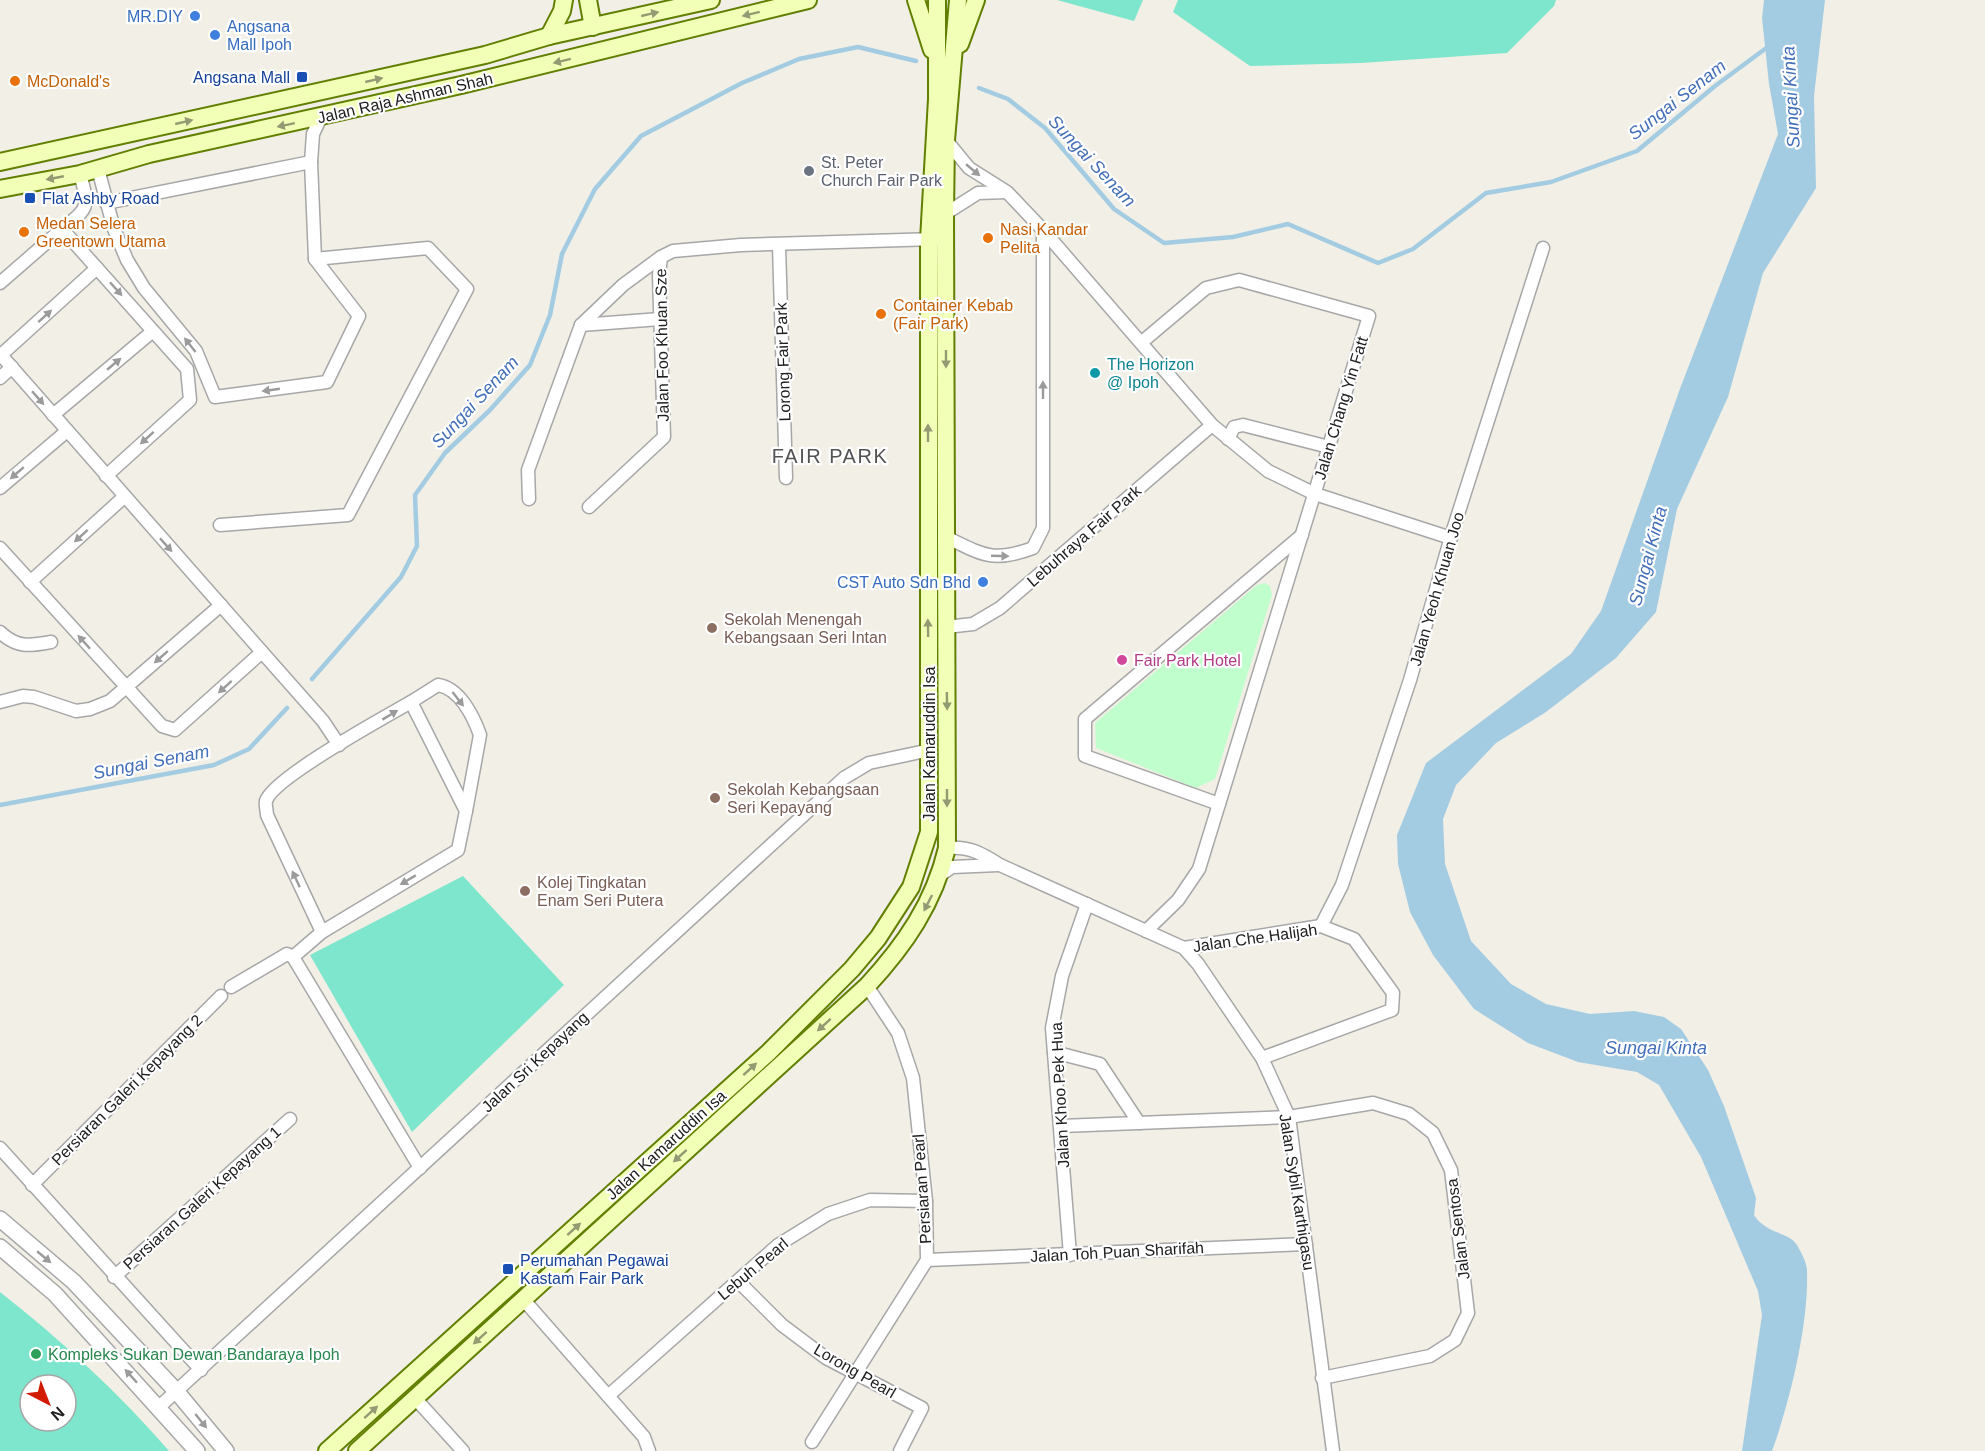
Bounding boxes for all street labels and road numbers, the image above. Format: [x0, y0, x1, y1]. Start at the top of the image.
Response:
street label: Jalan Raja Ashman Shah [316, 70, 494, 126]
street label: Jalan Foo Khuan Sze [652, 268, 672, 422]
street label: Lorong Fair Park [772, 301, 794, 422]
street label: Jalan Chang Yin Fatt [1311, 334, 1371, 482]
street label: Lebuhraya Fair Park [1024, 481, 1145, 590]
street label: Jalan Yeoh Khuan Joo [1407, 510, 1467, 668]
street label: Jalan Kamaruddin Isa [921, 667, 938, 821]
street label: Jalan Che Halijah [1192, 921, 1318, 955]
street label: Jalan Sri Kepayang [478, 1008, 592, 1116]
street label: Persiaran Galeri Kepayang 2 [48, 1011, 206, 1169]
street label: Jalan Khoo Pek Hua [1048, 1022, 1072, 1168]
street label: Jalan Kamaruddin Isa [603, 1087, 729, 1203]
street label: Jalan Sybil Karthigasu [1276, 1112, 1318, 1272]
street label: Persiaran Galeri Kepayang 1 [120, 1123, 284, 1273]
street label: Persiaran Pearl [910, 1133, 934, 1245]
street label: Jalan Sentosa [1443, 1178, 1473, 1280]
street label: Lebuh Pearl [714, 1235, 792, 1303]
street label: Jalan Toh Puan Sharifah [1030, 1239, 1204, 1265]
street label: Lorong Pearl [811, 1341, 899, 1401]

